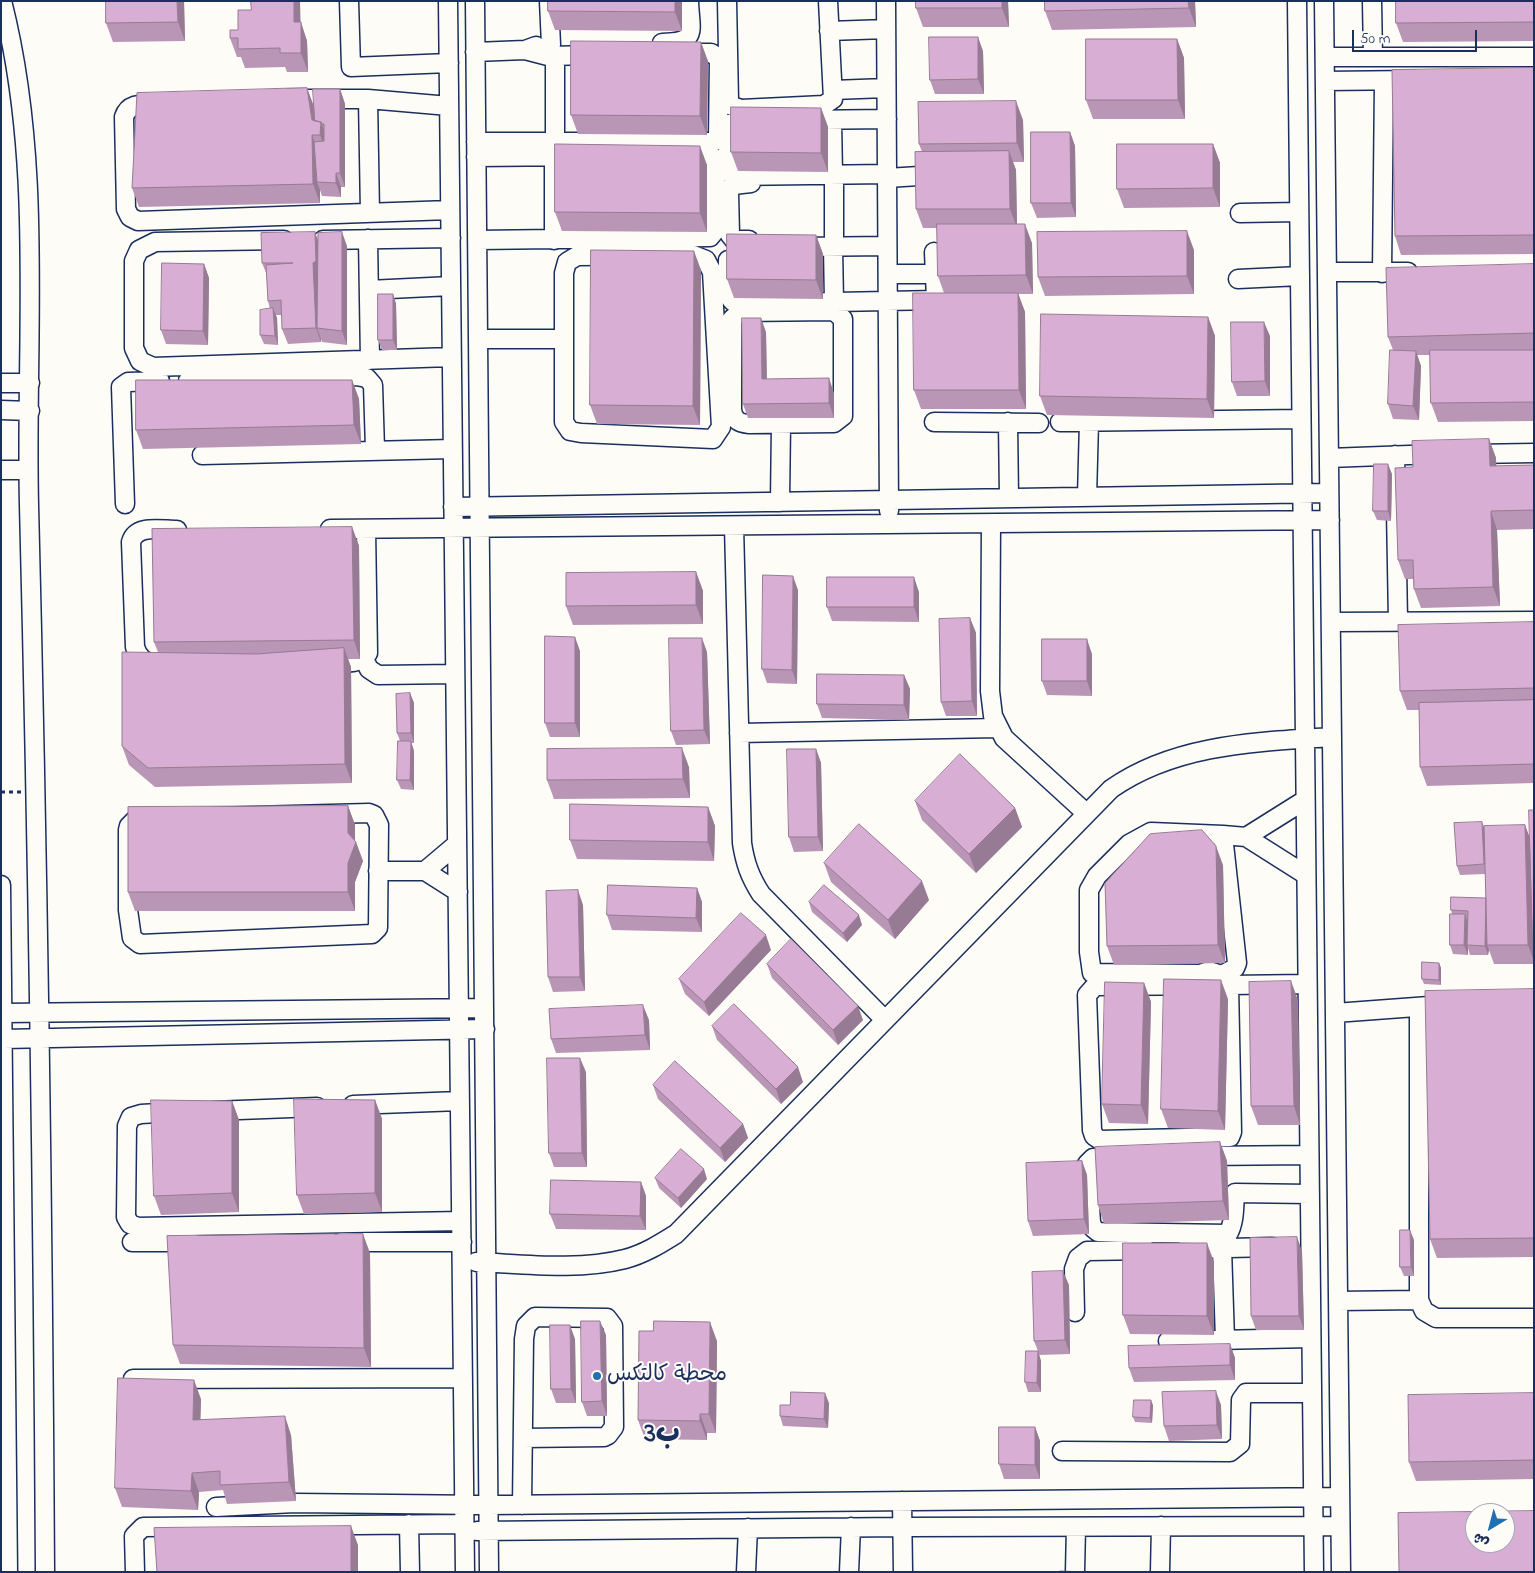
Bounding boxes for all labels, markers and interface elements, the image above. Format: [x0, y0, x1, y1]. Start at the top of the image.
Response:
scale bar [1355, 20, 1480, 52]
text: 50 m [1360, 28, 1390, 50]
place label: محطة كالتكس [607, 1363, 727, 1389]
marker: محطة كالتكس [591, 1370, 603, 1382]
district label: ب3 [644, 1419, 680, 1453]
north arrow [1465, 1503, 1515, 1553]
text: ش [1469, 1527, 1494, 1553]

